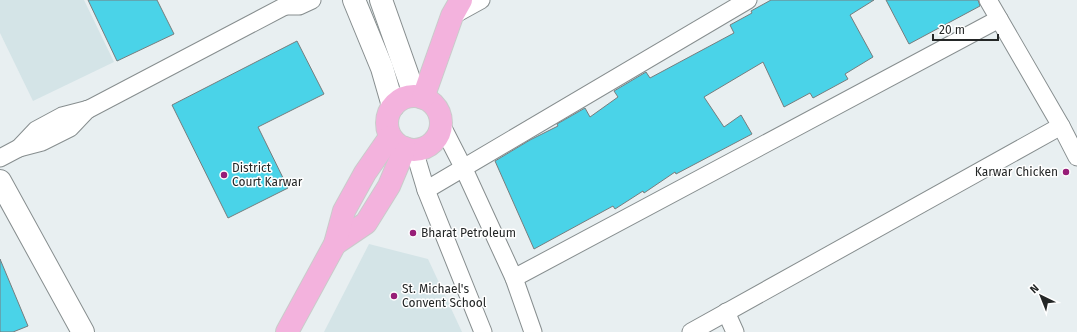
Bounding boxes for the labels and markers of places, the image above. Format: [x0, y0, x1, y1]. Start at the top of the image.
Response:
place label: District Court Karwar [232, 161, 303, 189]
place label: Karwar Chicken [975, 165, 1058, 179]
marker: Karwar Chicken [1061, 167, 1071, 177]
marker: District Court Karwar [219, 170, 229, 180]
place label: Bharat Petroleum [421, 226, 516, 240]
marker: Bharat Petroleum [408, 228, 418, 238]
place label: St. Michael's Convent School [402, 282, 487, 310]
marker: St. Michael's Convent School [389, 291, 399, 301]

